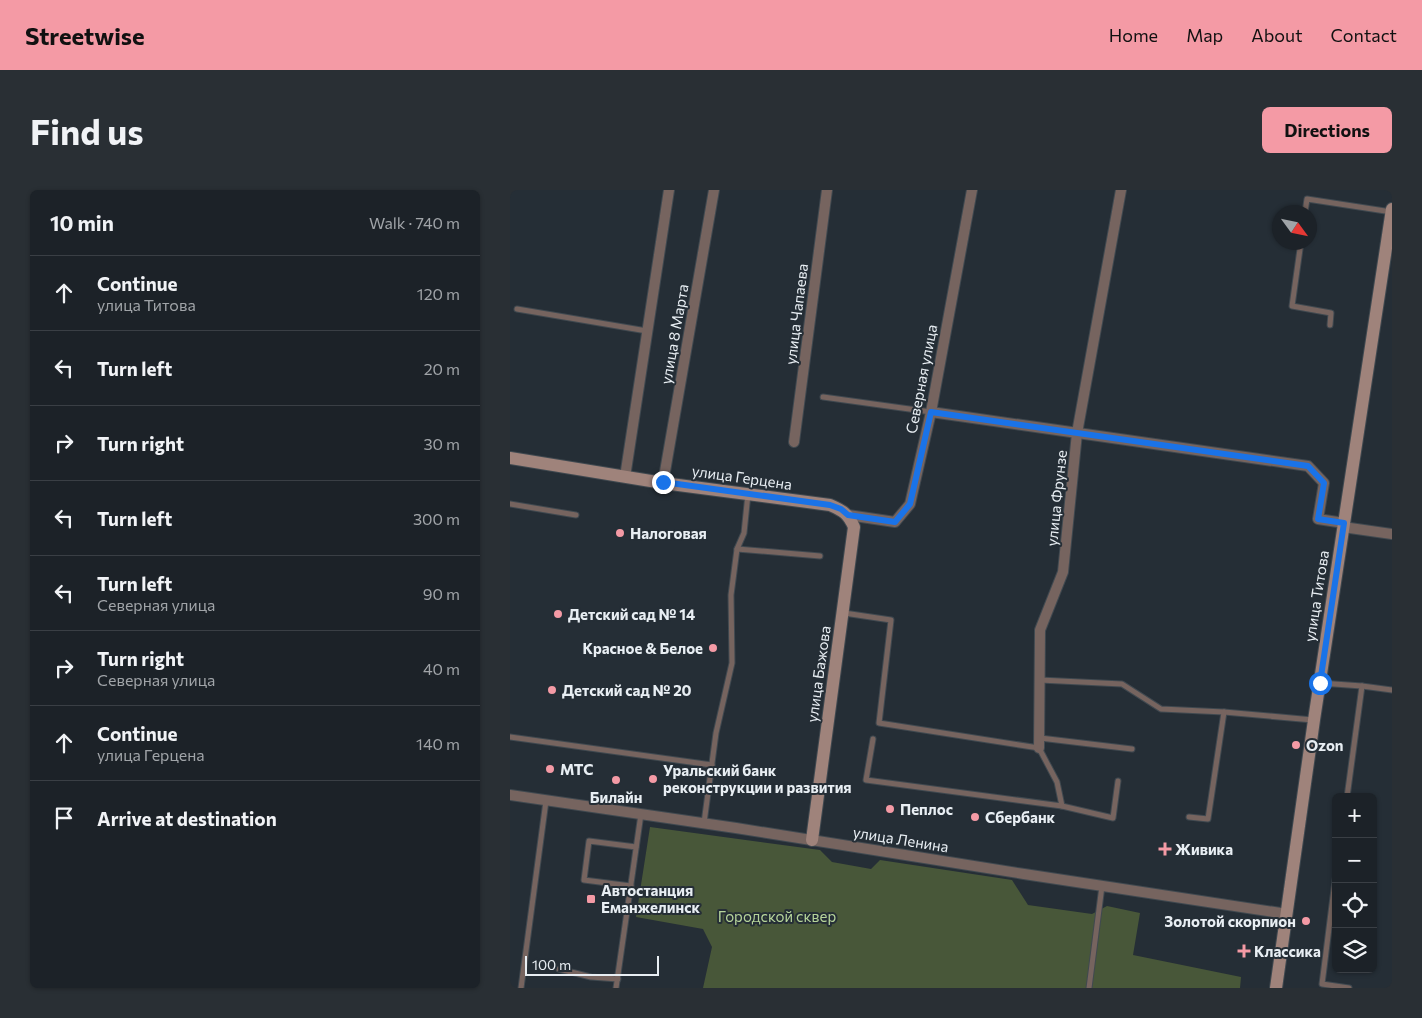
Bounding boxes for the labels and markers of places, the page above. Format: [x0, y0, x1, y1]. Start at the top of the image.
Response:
place label: Налоговая [630, 524, 707, 542]
marker: Налоговая [614, 527, 626, 539]
place label: Детский сад № 14 [568, 605, 695, 623]
marker: Детский сад № 14 [552, 608, 564, 620]
place label: Красное & Белое [582, 639, 703, 657]
marker: Красное & Белое [707, 642, 719, 654]
place label: Детский сад № 20 [562, 681, 692, 699]
marker: Детский сад № 20 [546, 684, 558, 696]
place label: Ozon [1306, 736, 1344, 754]
marker: Ozon [1290, 739, 1302, 751]
place label: МТС [560, 760, 593, 778]
place label: Уральский банк реконструкции и развития [663, 761, 852, 796]
marker: МТС [544, 763, 556, 775]
marker: Уральский банк реконструкции и развития [647, 773, 659, 785]
marker: Билайн [610, 774, 622, 786]
place label: Билайн [590, 788, 642, 806]
place label: Пеплос [900, 800, 953, 818]
marker: Пеплос [884, 803, 896, 815]
place label: Сбербанк [985, 808, 1056, 826]
marker: Сбербанк [969, 811, 981, 823]
place label: Живика [1175, 840, 1233, 858]
marker: Живика [1159, 843, 1171, 855]
place label: Автостанция Еманжелинск [601, 881, 700, 916]
marker: Автостанция Еманжелинск [585, 893, 597, 905]
place label: Золотой скорпион [1164, 912, 1296, 930]
marker: Золотой скорпион [1300, 915, 1312, 927]
place label: Классика [1254, 942, 1321, 960]
marker: Классика [1238, 945, 1250, 957]

